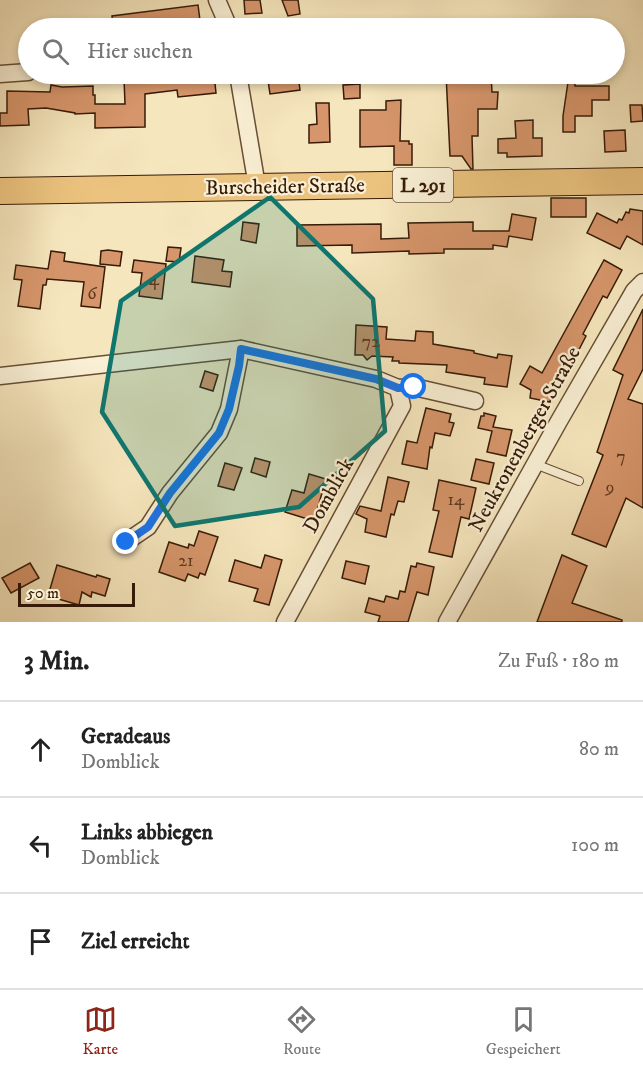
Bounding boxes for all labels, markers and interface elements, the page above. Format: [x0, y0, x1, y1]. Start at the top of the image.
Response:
search box [18, 18, 625, 84]
icon: search [39, 35, 72, 68]
text: Hier suchen [87, 38, 193, 65]
road number: L 291 [393, 168, 453, 202]
street label: Burscheider Straße [205, 173, 365, 201]
house number: 4 [149, 269, 160, 291]
house number: 6 [87, 283, 97, 305]
house number: 72 [362, 331, 380, 353]
street label: Neukronenberger Straße [463, 342, 587, 537]
route start [400, 373, 426, 399]
house number: 7 [616, 446, 626, 468]
street label: Domblick [298, 453, 361, 538]
house number: 9 [605, 477, 614, 499]
house number: 14 [448, 489, 465, 511]
route end [112, 528, 138, 554]
house number: 21 [178, 550, 194, 572]
scale bar [18, 580, 135, 608]
text: 50 m [27, 583, 59, 603]
text: 3 Min. [24, 645, 89, 678]
text: Zu Fuß · 180 m [498, 649, 619, 674]
text: Geradeaus [81, 723, 170, 750]
icon: ahead [24, 733, 57, 766]
text: 80 m [579, 737, 619, 762]
text: Domblick [81, 750, 160, 775]
text: Links abbiegen [81, 819, 213, 846]
icon: left [24, 829, 57, 862]
text: 100 m [571, 833, 619, 858]
text: Domblick [81, 846, 160, 871]
icon: arrive [24, 925, 57, 958]
text: Ziel erreicht [81, 928, 189, 955]
tab: Karte [82, 1003, 118, 1059]
tab: Route [283, 1003, 321, 1059]
tab: Gespeichert [486, 1003, 561, 1059]

